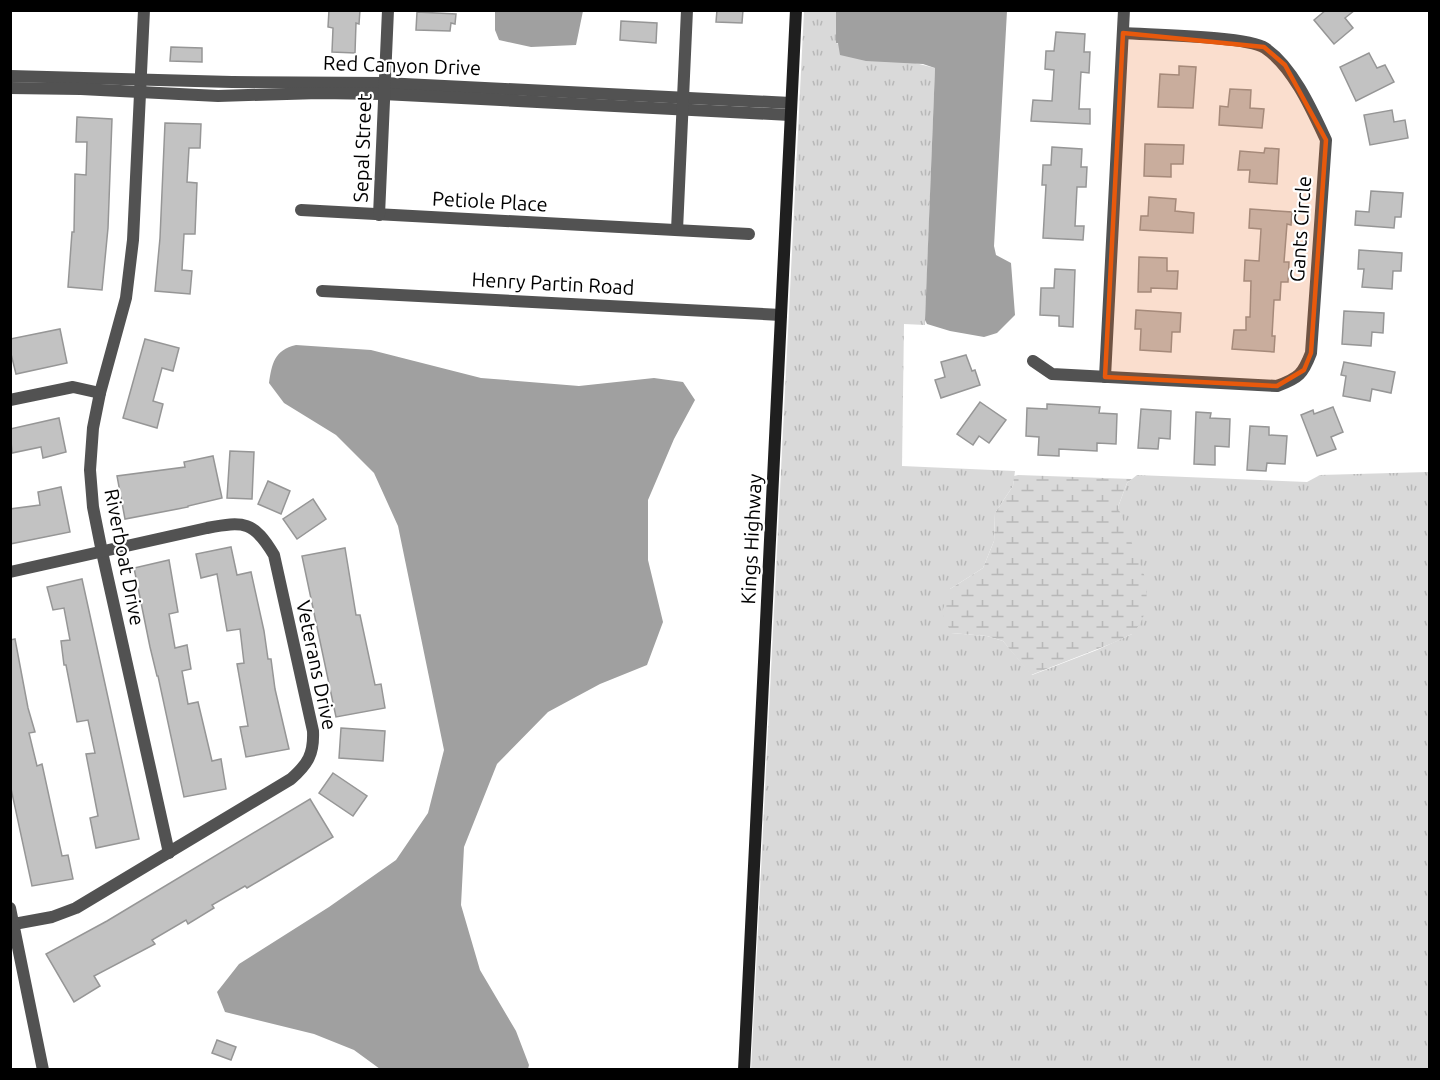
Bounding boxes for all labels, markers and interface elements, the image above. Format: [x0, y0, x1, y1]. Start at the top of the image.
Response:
street label: Red Canyon Drive [323, 51, 481, 79]
street label: Sepal Street [349, 93, 375, 203]
street label: Gants Circle [1285, 175, 1315, 283]
street label: Petiole Place [432, 186, 548, 216]
street label: Henry Partin Road [471, 267, 635, 299]
street label: Kings Highway [736, 473, 766, 605]
street label: Riverboat Drive [100, 487, 150, 627]
street label: Veterans Drive [292, 598, 342, 732]

